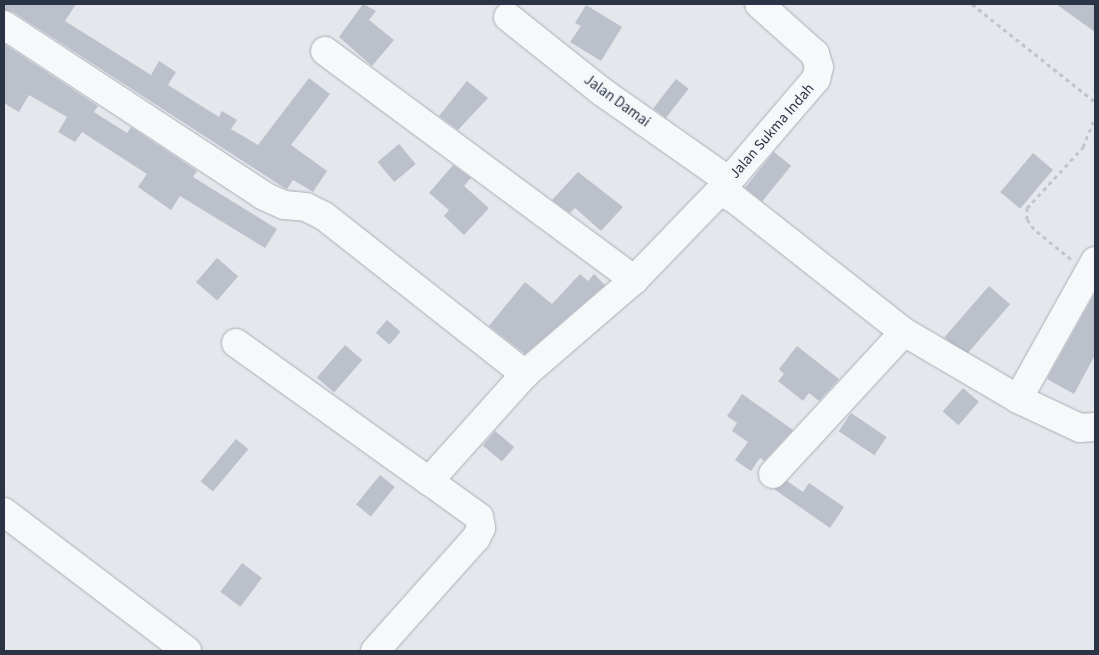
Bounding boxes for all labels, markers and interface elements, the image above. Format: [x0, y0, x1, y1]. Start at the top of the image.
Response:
street label: Jalan Damai [580, 71, 654, 131]
street label: Jalan Sukma Indah [726, 80, 818, 182]

